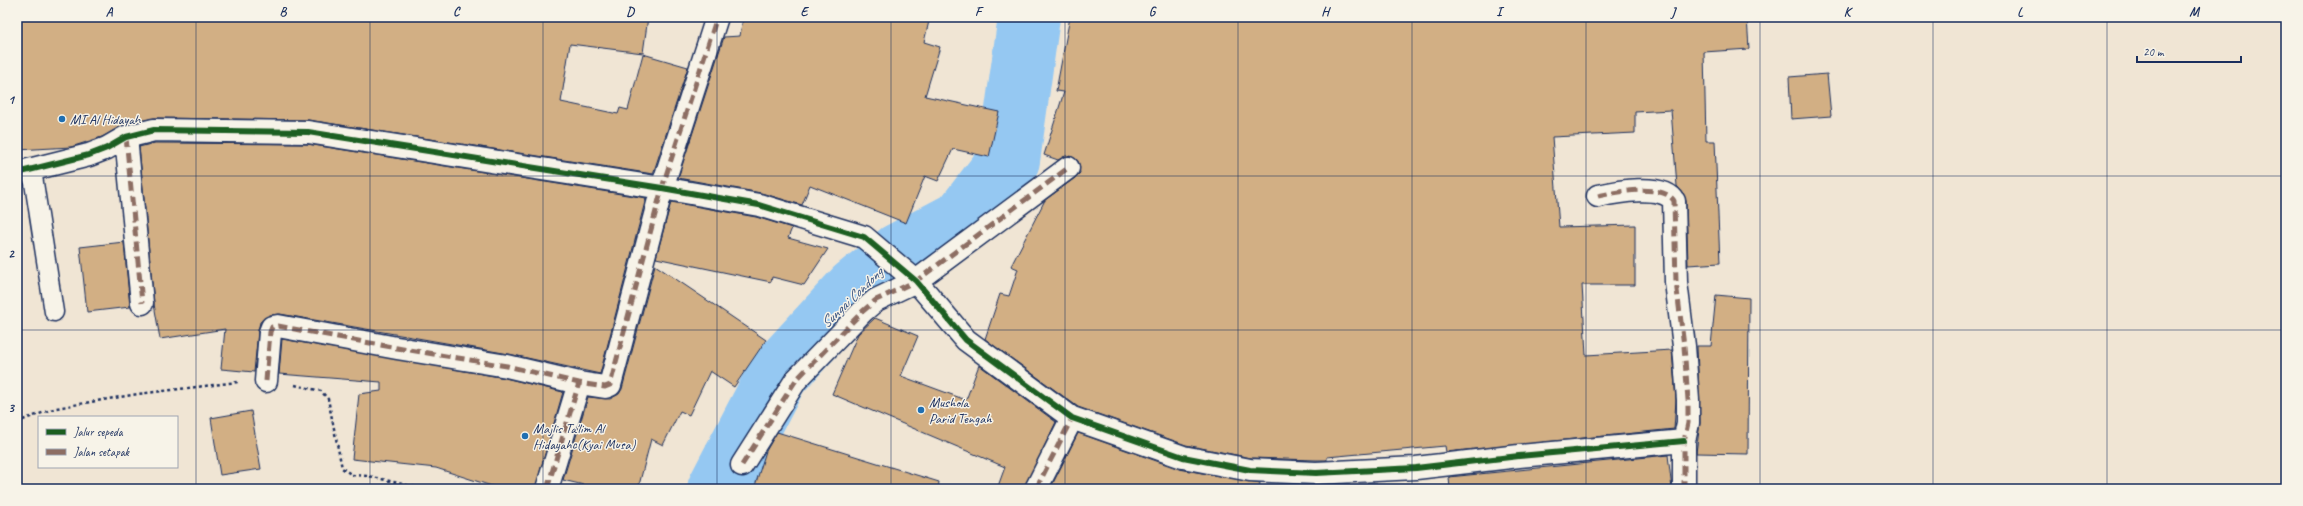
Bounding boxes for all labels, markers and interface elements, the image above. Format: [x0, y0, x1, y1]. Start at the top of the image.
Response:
text: A [106, 4, 114, 20]
text: B [280, 4, 288, 20]
text: C [453, 4, 461, 20]
text: D [626, 4, 635, 20]
text: E [801, 4, 810, 20]
text: F [975, 4, 984, 20]
text: G [1149, 4, 1157, 20]
text: H [1321, 4, 1331, 20]
text: I [1496, 4, 1505, 20]
text: J [1670, 4, 1677, 20]
text: K [1844, 4, 1854, 20]
text: L [2017, 4, 2024, 20]
text: M [2189, 4, 2200, 20]
scale bar [2137, 38, 2241, 64]
text: 20 m [2143, 44, 2165, 60]
text: 1 [8, 92, 16, 108]
place label: MI Al Hidayah [70, 111, 142, 128]
marker: MI Al Hidayah [57, 114, 67, 124]
text: 2 [8, 246, 15, 262]
water label: Sungai Condong [817, 262, 889, 332]
place label: Mushola Parid Tengah [929, 394, 992, 427]
text: 3 [8, 400, 15, 416]
marker: Mushola Parid Tengah [916, 405, 926, 415]
legend [38, 416, 178, 468]
place label: Majlis Ta'lim Al Hidayahc(Kyai Musa) [533, 420, 637, 453]
text: Jalur sepeda [73, 424, 124, 440]
marker: Majlis Ta'lim Al Hidayahc(Kyai Musa) [520, 431, 530, 441]
text: Jalan setapak [73, 444, 130, 460]

